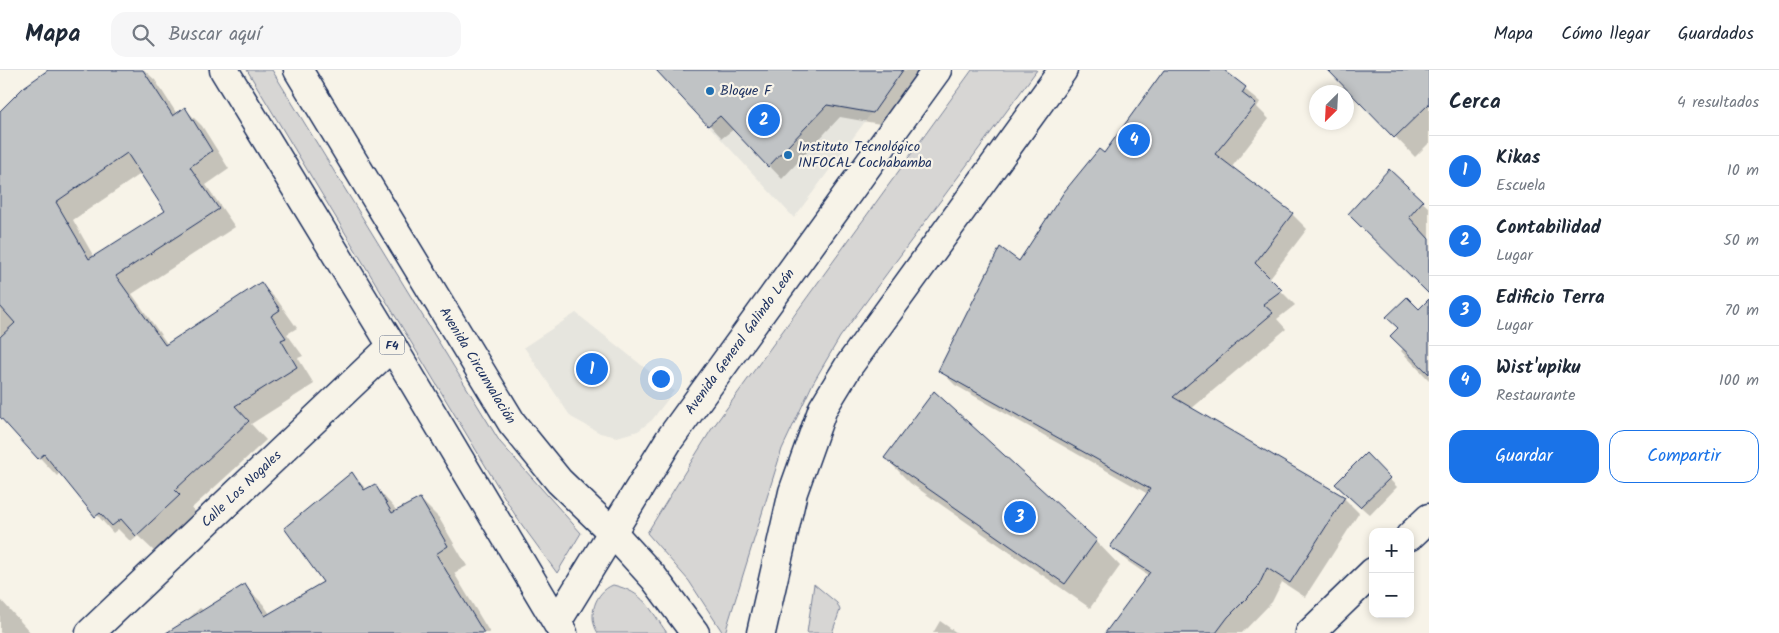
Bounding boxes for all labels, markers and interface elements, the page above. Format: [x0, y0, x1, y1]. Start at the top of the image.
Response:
search box [111, 12, 461, 57]
text: Mapa [25, 15, 81, 54]
text: Buscar aquí [169, 20, 261, 50]
text: Mapa [1494, 20, 1533, 49]
text: Cómo llegar [1561, 20, 1650, 49]
text: Guardados [1678, 20, 1754, 49]
icon: search [129, 21, 157, 49]
place label: Bloque F [720, 80, 773, 102]
marker: Bloque F [704, 85, 716, 97]
north arrow [1309, 85, 1354, 130]
text: Cerca [1449, 86, 1501, 119]
text: 4 resultados [1677, 90, 1759, 115]
pin: 2 [748, 101, 780, 139]
pin: 4 [1118, 121, 1150, 159]
place label: Instituto Tecnológico INFOCAL Cochabamba [798, 136, 932, 174]
text: Kikas [1496, 143, 1540, 173]
marker: Instituto Tecnológico INFOCAL Cochabamba [782, 149, 794, 161]
text: 1 [1463, 158, 1467, 183]
text: 10 m [1727, 158, 1759, 183]
text: Escuela [1496, 173, 1546, 198]
text: Contabilidad [1496, 213, 1601, 243]
text: 2 [1460, 228, 1470, 253]
text: 50 m [1723, 228, 1759, 253]
text: Lugar [1496, 243, 1533, 268]
street label: Avenida General Galindo León [680, 264, 801, 419]
text: Edificio Terra [1496, 283, 1605, 313]
text: 3 [1461, 298, 1469, 323]
text: 70 m [1724, 298, 1759, 323]
street label: Avenida Circunvalación [433, 303, 521, 429]
text: Lugar [1496, 313, 1533, 338]
road number: F4 [380, 336, 404, 354]
pin: 1 [576, 350, 608, 388]
text: Wist'upiku [1496, 353, 1580, 383]
your location [648, 366, 674, 392]
text: 4 [1461, 368, 1469, 393]
text: 100 m [1719, 368, 1759, 393]
text: Restaurante [1496, 383, 1575, 408]
button: Guardar [1449, 430, 1599, 483]
button: Compartir [1609, 430, 1759, 483]
street label: Calle Los Nogales [196, 445, 287, 533]
pin: 3 [1004, 498, 1036, 536]
map controls [1369, 528, 1414, 618]
button: + [1369, 528, 1414, 573]
button: − [1369, 573, 1414, 618]

